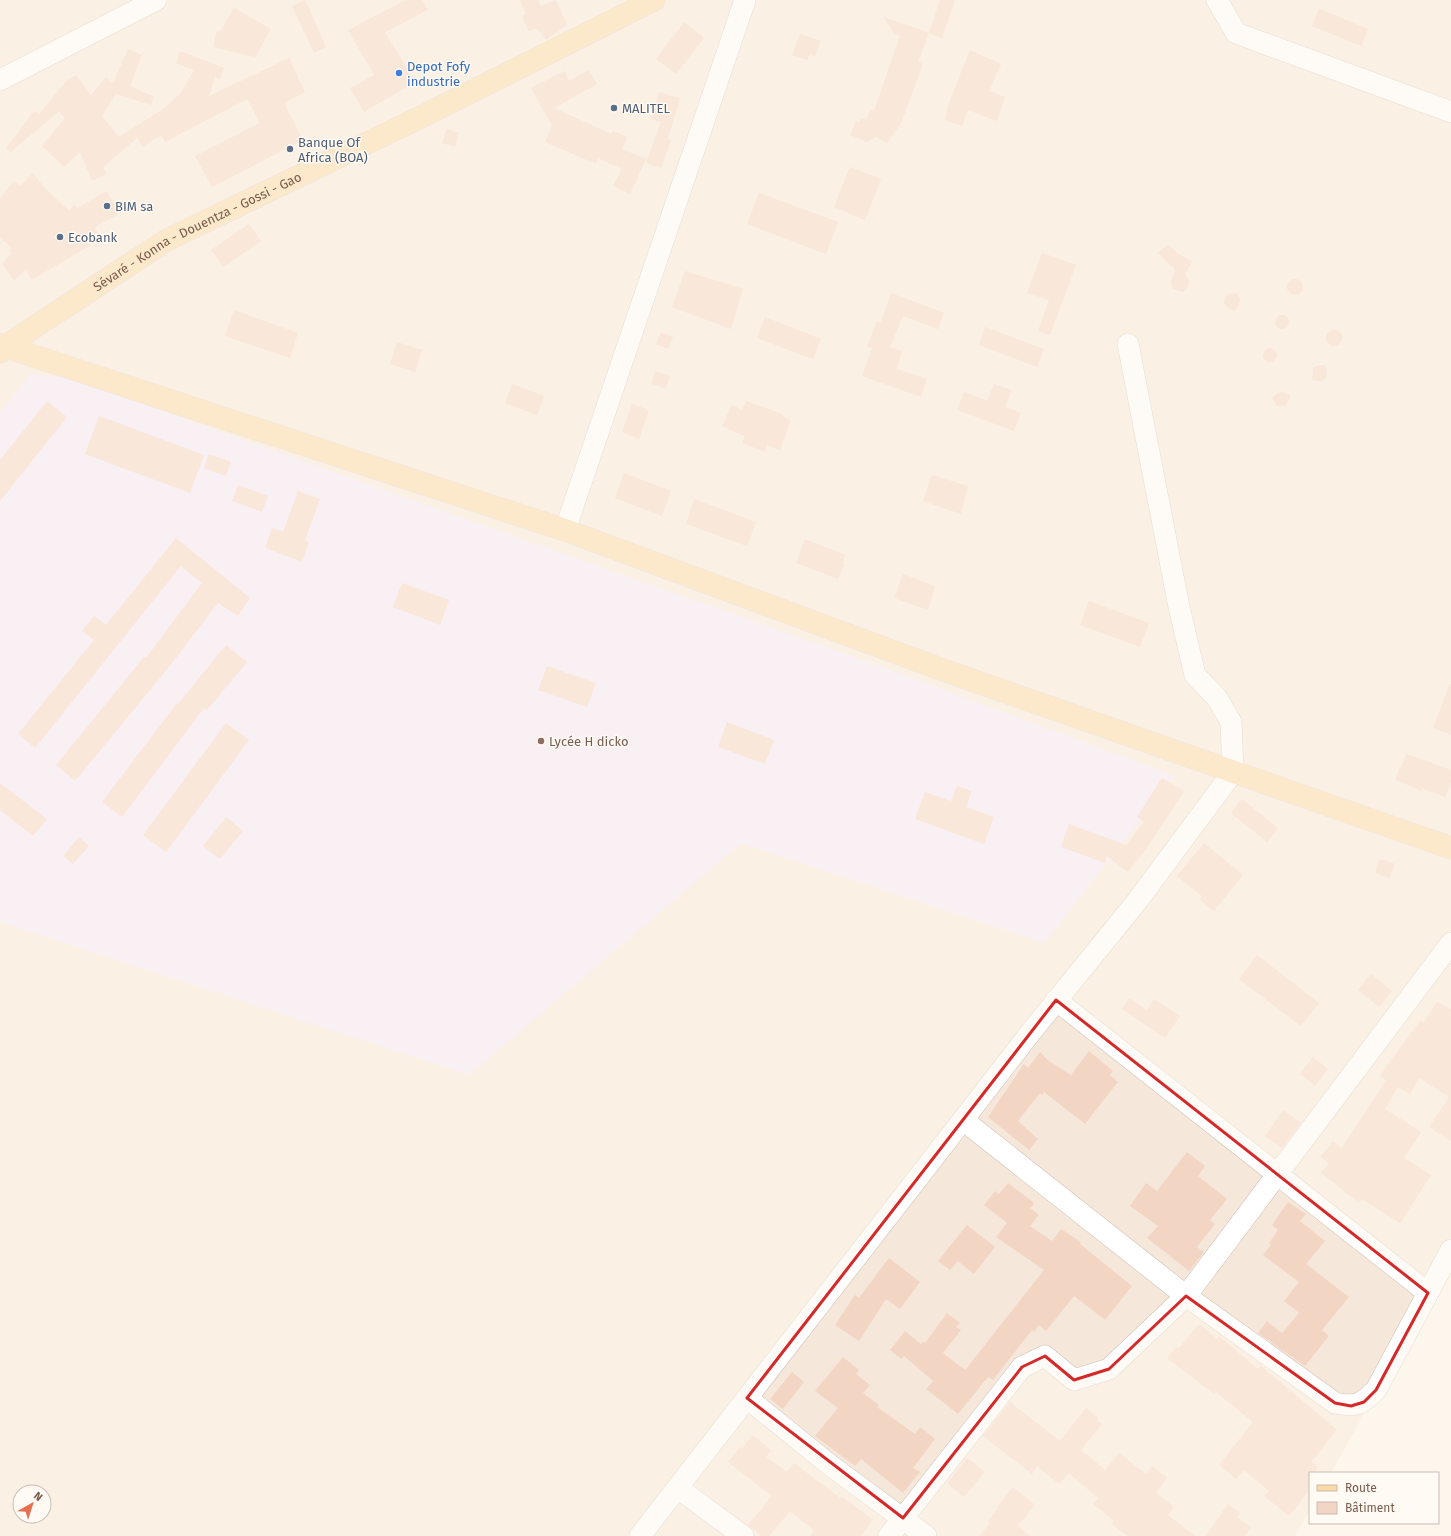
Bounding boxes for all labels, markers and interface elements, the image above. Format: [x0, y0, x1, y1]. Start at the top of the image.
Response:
place label: Depot Fofy industrie [407, 59, 471, 89]
marker: Depot Fofy industrie [394, 68, 404, 78]
place label: MALITEL [622, 101, 671, 116]
marker: MALITEL [609, 103, 619, 113]
place label: Banque Of Africa (BOA) [298, 135, 368, 165]
marker: Banque Of Africa (BOA) [285, 144, 295, 154]
street label: Sévaré - Konna - Douentza - Gossi - Gao [90, 169, 304, 294]
place label: BIM sa [115, 199, 153, 214]
marker: BIM sa [102, 201, 112, 211]
place label: Ecobank [68, 230, 118, 245]
marker: Ecobank [55, 232, 65, 242]
place label: Lycée H dicko [549, 734, 629, 749]
marker: Lycée H dicko [536, 736, 546, 746]
legend [1309, 1472, 1439, 1524]
text: Route [1345, 1481, 1377, 1495]
north arrow [12, 1484, 52, 1524]
text: N [31, 1489, 45, 1504]
text: Bâtiment [1345, 1501, 1395, 1515]

